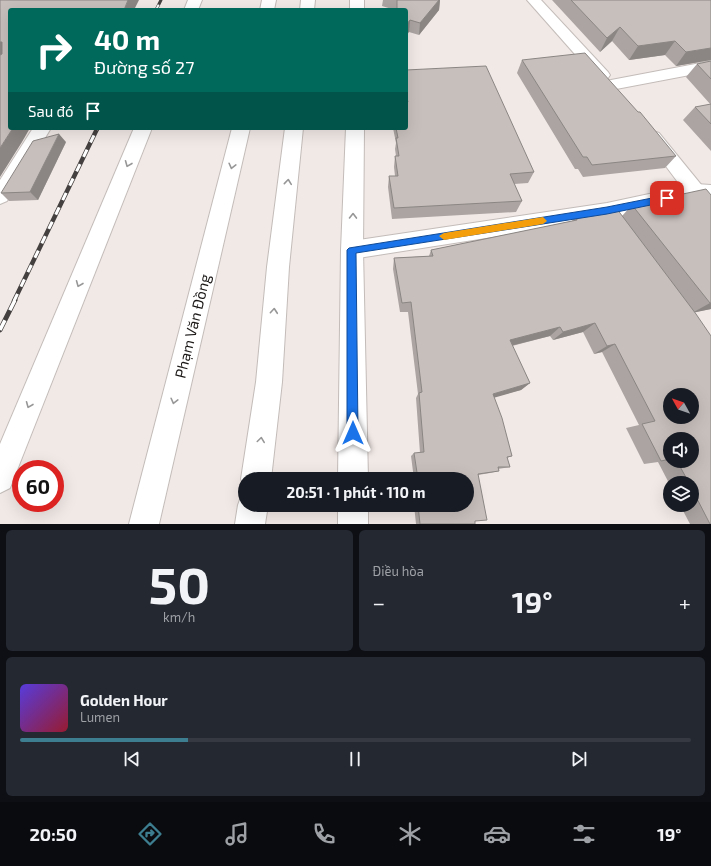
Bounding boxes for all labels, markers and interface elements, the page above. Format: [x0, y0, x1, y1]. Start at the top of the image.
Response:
text: 40 m [94, 22, 160, 56]
icon: right [28, 24, 80, 76]
text: Đường số 27 [94, 56, 194, 78]
icon: arrive [82, 100, 104, 122]
text: Sau đó [28, 102, 74, 120]
one-way arrow [125, 160, 133, 168]
one-way arrow [228, 163, 236, 169]
one-way arrow [283, 179, 292, 185]
pin [650, 181, 684, 215]
icon: arrive [656, 187, 678, 209]
one-way arrow [349, 213, 357, 219]
street label: Phạm Văn Đồng [170, 272, 214, 380]
one-way arrow [75, 281, 83, 288]
one-way arrow [270, 308, 279, 314]
north arrow [663, 388, 699, 424]
map controls [663, 388, 699, 512]
one-way arrow [170, 397, 179, 404]
one-way arrow [26, 401, 34, 408]
position arrow [332, 412, 374, 454]
button: sound [663, 432, 699, 468]
one-way arrow [256, 437, 265, 443]
speed limit sign: 60 [12, 460, 64, 512]
button: layers [663, 476, 699, 512]
text: 20:51 · 1 phút · 110 m [287, 483, 425, 501]
text: 50 [148, 552, 210, 614]
text: Điều hòa [373, 563, 424, 579]
text: 19° [512, 583, 553, 619]
text: − [373, 589, 385, 615]
text: + [679, 589, 691, 615]
text: km/h [163, 609, 195, 625]
text: Golden Hour [80, 691, 168, 709]
text: Lumen [80, 709, 120, 725]
icon: previous [121, 748, 143, 770]
icon: pause [344, 748, 366, 770]
icon: next [568, 748, 590, 770]
icon: directions [136, 820, 164, 848]
icon: music [223, 820, 251, 848]
icon: phone [310, 820, 338, 848]
icon: climate [396, 820, 424, 848]
icon: car [483, 820, 511, 848]
icon: filters [570, 820, 598, 848]
text: 20:50 [29, 823, 77, 845]
text: 19° [657, 823, 682, 845]

